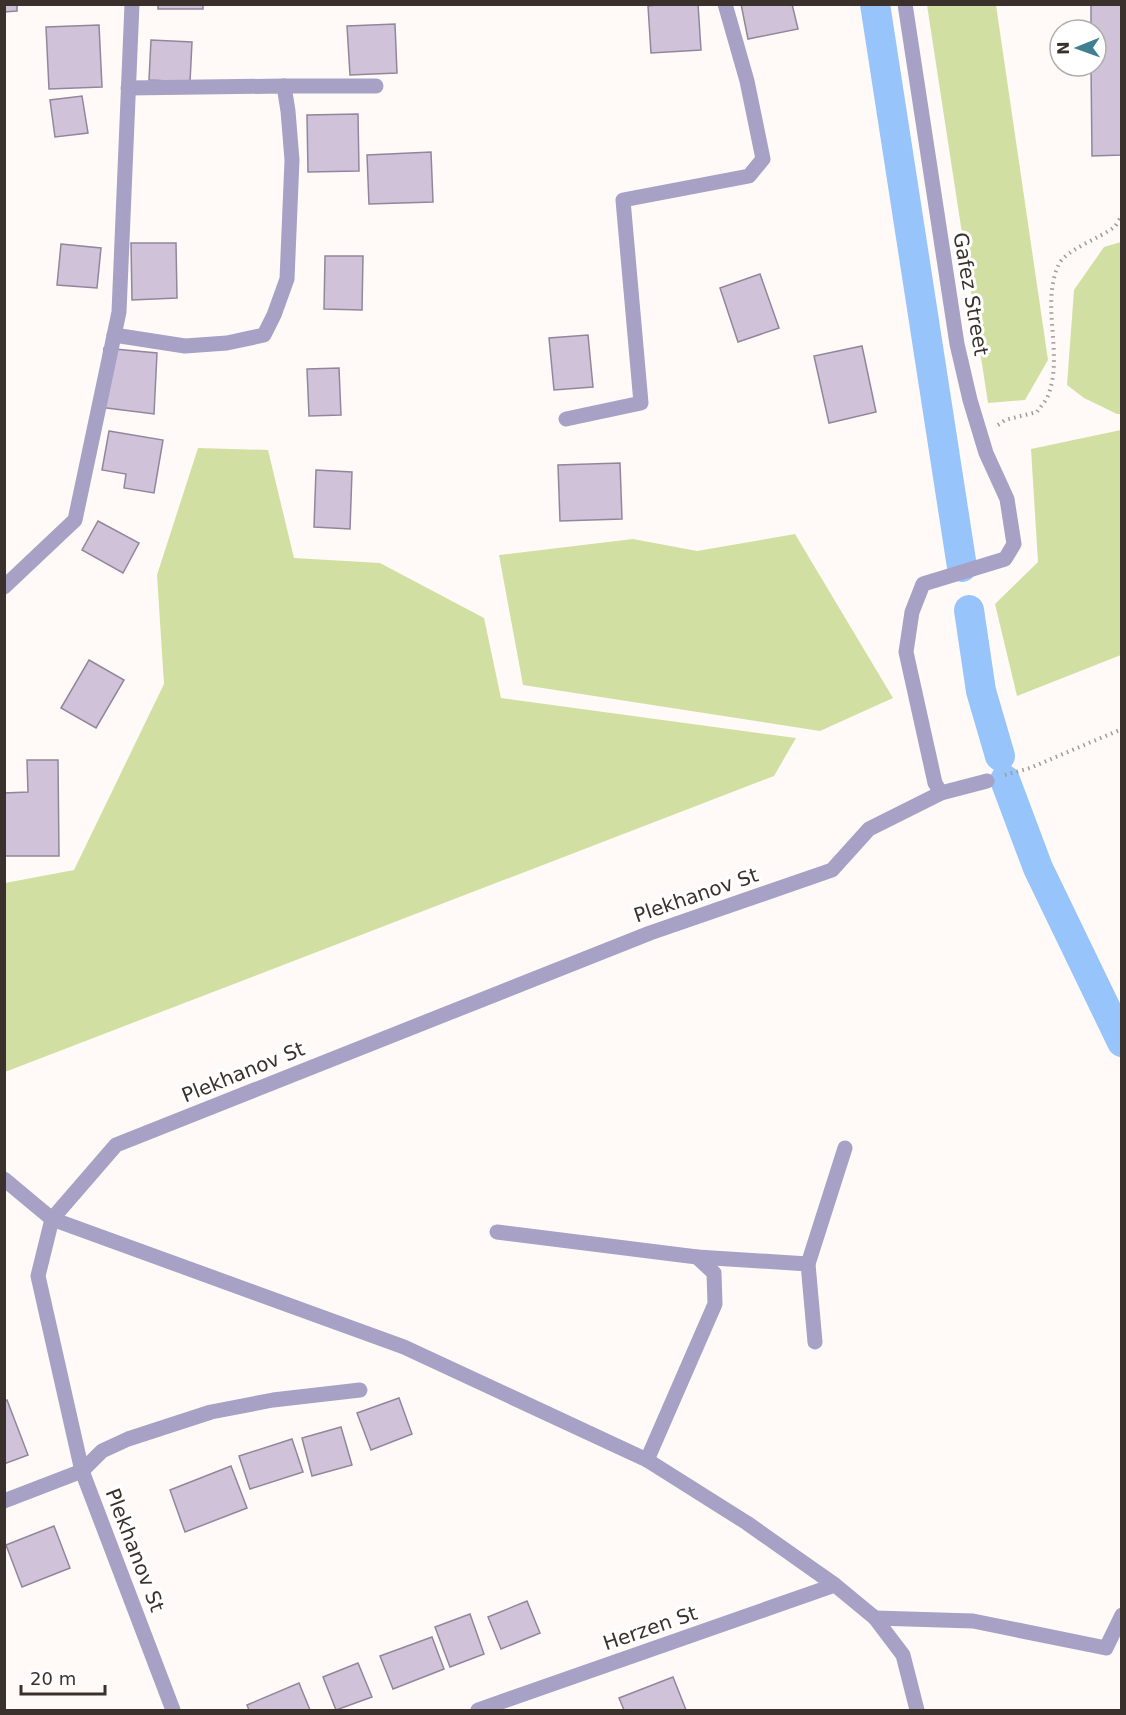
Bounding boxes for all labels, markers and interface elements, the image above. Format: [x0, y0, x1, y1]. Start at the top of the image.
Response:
north arrow [1048, 18, 1108, 78]
text: N [1054, 41, 1073, 55]
street label: Gafez Street [948, 230, 994, 358]
street label: Plekhanov St [631, 862, 762, 928]
street label: Plekhanov St [178, 1036, 308, 1107]
street label: Plekhanov St [100, 1485, 170, 1615]
street label: Herzen St [600, 1601, 700, 1655]
scale bar [21, 1658, 105, 1696]
text: 20 m [30, 1668, 76, 1689]

